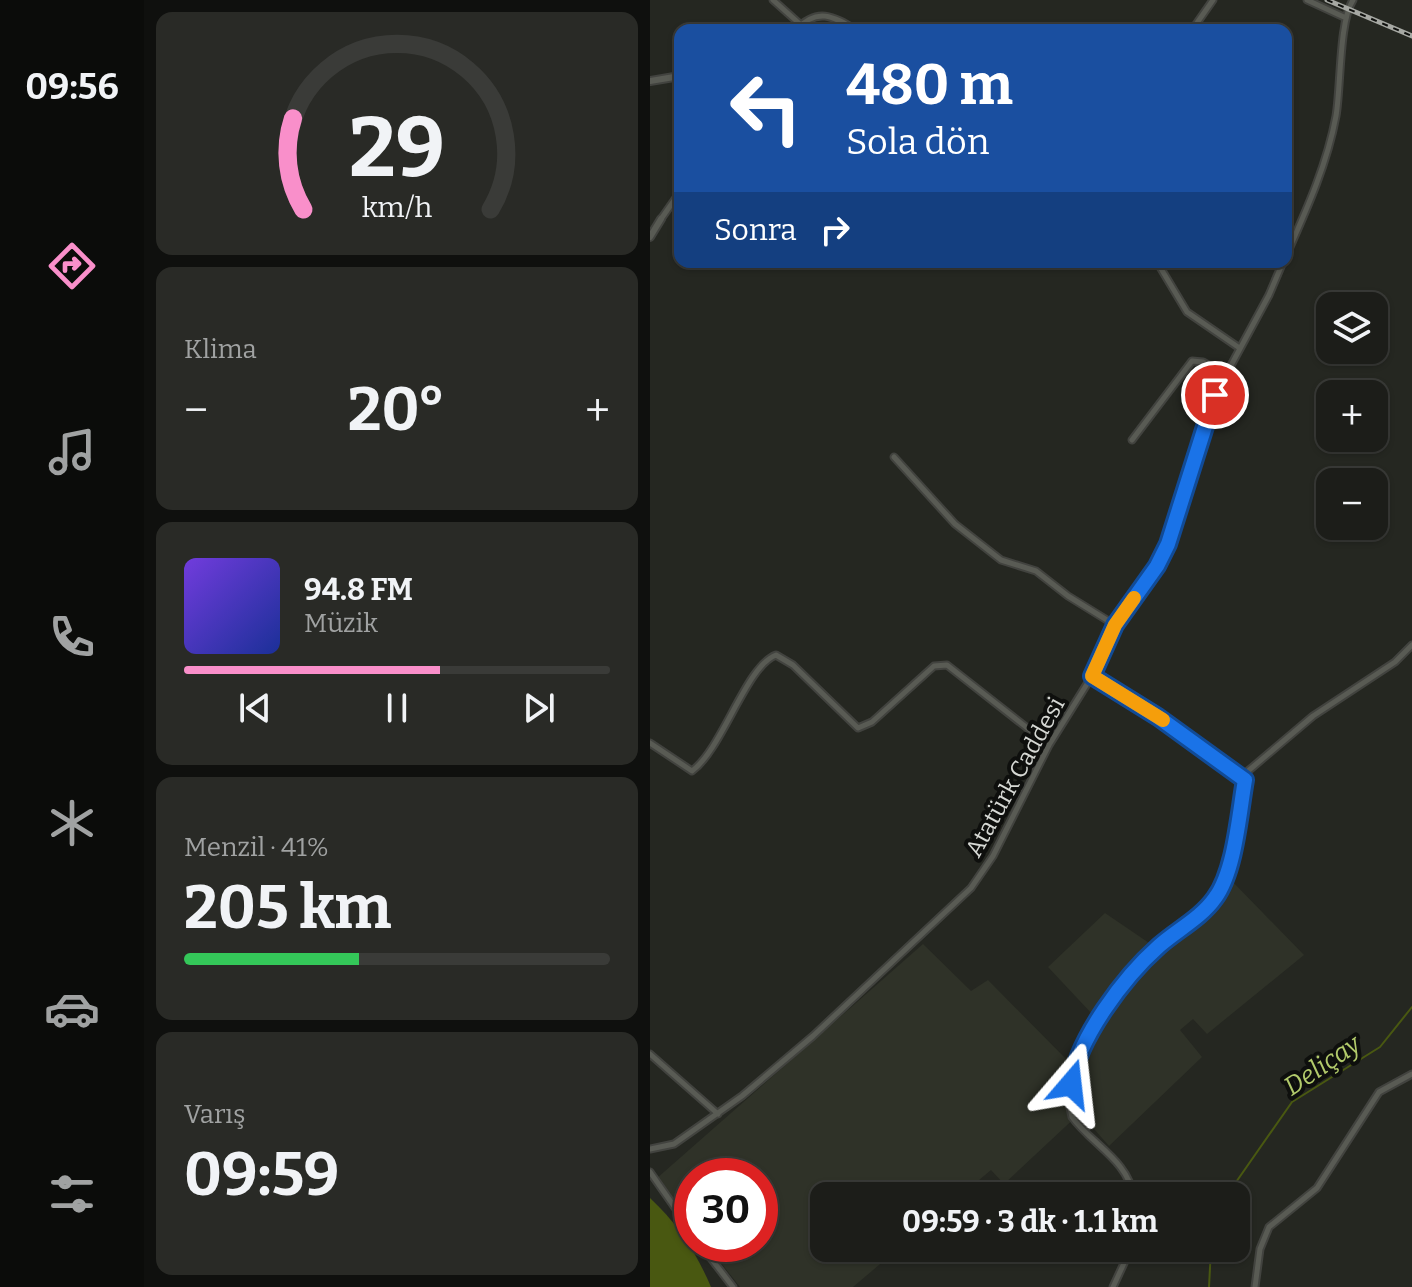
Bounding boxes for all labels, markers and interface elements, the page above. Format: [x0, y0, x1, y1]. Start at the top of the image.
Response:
text: 480 m [846, 52, 1013, 119]
icon: left [714, 56, 818, 160]
text: 09:56 [25, 65, 119, 109]
text: 29 [349, 97, 445, 197]
text: Sola dön [846, 120, 989, 164]
text: km/h [362, 190, 433, 225]
icon: right [813, 208, 857, 252]
text: Sonra [714, 212, 797, 248]
icon: directions [44, 238, 100, 294]
map controls [1316, 292, 1388, 540]
button: layers [1316, 292, 1388, 364]
text: Klima [184, 334, 257, 365]
pin [1181, 361, 1249, 429]
icon: arrive [1193, 373, 1237, 417]
text: 20° [348, 374, 445, 446]
button: + [1316, 380, 1388, 452]
text: − [184, 384, 208, 437]
text: + [585, 384, 610, 437]
icon: music [44, 424, 100, 480]
button: − [1316, 468, 1388, 540]
text: 94.8 FM [304, 572, 413, 608]
text: Müzik [304, 608, 378, 639]
icon: phone [44, 609, 100, 665]
icon: previous [233, 686, 277, 730]
icon: pause [375, 686, 419, 730]
icon: next [517, 686, 561, 730]
street label: Atatürk Caddesi [960, 692, 1070, 862]
icon: climate [44, 795, 100, 851]
text: Menzil · 41% [184, 832, 329, 863]
text: 205 km [184, 872, 392, 944]
icon: car [44, 981, 100, 1037]
water label: Deliçay [1278, 1028, 1368, 1102]
position arrow [1029, 1042, 1113, 1126]
text: Varış [184, 1099, 246, 1130]
text: 09:59 [184, 1139, 339, 1211]
speed limit sign: 30 [674, 1158, 778, 1262]
icon: filters [44, 1166, 100, 1222]
text: 09:59 · 3 dk · 1.1 km [902, 1204, 1158, 1240]

